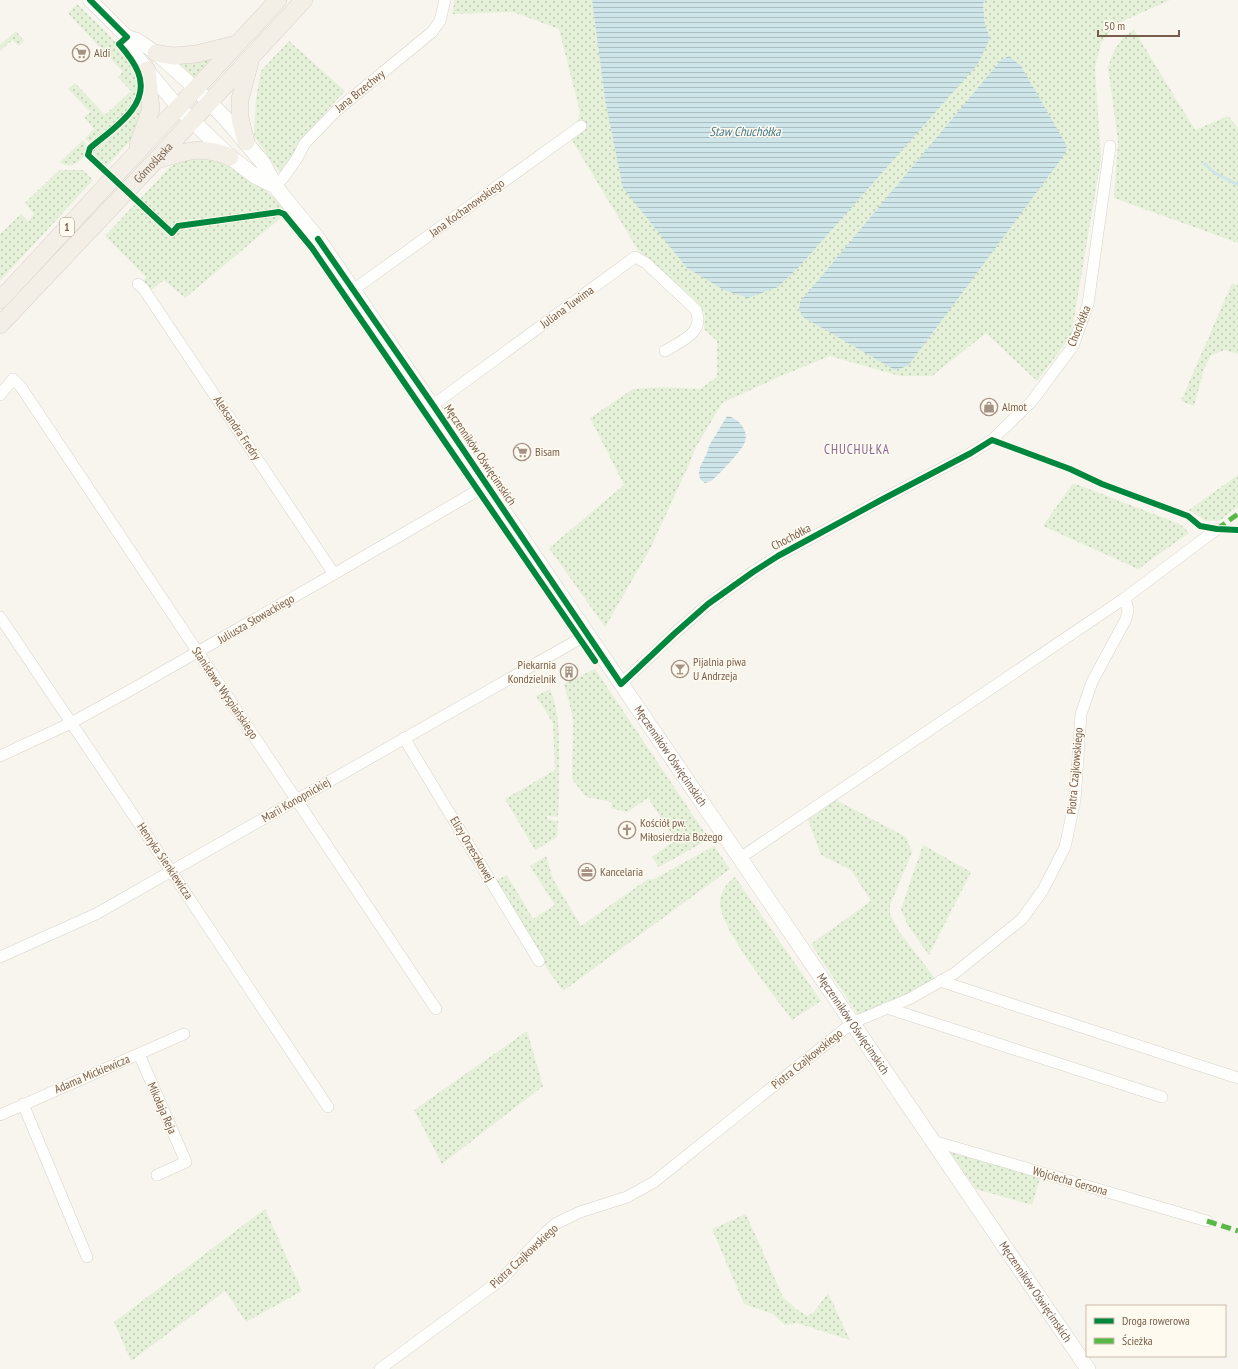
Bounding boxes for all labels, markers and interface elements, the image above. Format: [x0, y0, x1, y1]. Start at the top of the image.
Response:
scale bar [1098, 12, 1179, 38]
text: 50 m [1104, 18, 1125, 33]
supermarket icon: Aldi [71, 43, 91, 63]
place label: Aldi [94, 45, 110, 60]
street label: Jana Brzechwy [331, 66, 388, 116]
water label: Staw Chuchółka [709, 123, 781, 140]
street label: Górnośląska [130, 139, 175, 186]
street label: Jana Kochanowskiego [425, 175, 507, 240]
road number: 1 [60, 218, 74, 236]
street label: Juliana Tuwima [536, 282, 597, 332]
street label: Chochółka [1064, 303, 1094, 349]
street label: Aleksandra Fredry [210, 393, 265, 463]
shop icon: Almot [979, 397, 999, 417]
place label: Almot [1002, 399, 1027, 414]
street label: Męczenników Oświęcimskich [441, 401, 520, 508]
district label: CHUCHUŁKA [824, 441, 890, 458]
supermarket icon: Bisam [512, 442, 532, 462]
place label: Bisam [535, 444, 560, 459]
street label: Chochółka [768, 520, 813, 553]
street label: Juliusza Słowackiego [214, 591, 297, 647]
street label: Stanisława Wyspiańskiego [189, 644, 262, 742]
place label: Pijalnia piwa U Andrzeja [693, 654, 746, 683]
place label: Piekarnia Kondzielnik [508, 657, 556, 686]
bar icon: Pijalnia piwa U Andrzeja [670, 659, 690, 679]
building icon: Piekarnia Kondzielnik [559, 662, 579, 682]
street label: Męczenników Oświęcimskich [631, 703, 711, 809]
street label: Piotra Czajkowskiego [1063, 727, 1086, 815]
street label: Marii Konopnickiej [259, 774, 333, 825]
street label: Elizy Orzeszkowej [447, 814, 498, 884]
place label: Kościół pw. Miłosierdzia Bożego [640, 815, 723, 844]
street label: Henryka Sienkiewicza [134, 819, 197, 902]
church icon: Kościół pw. Miłosierdzia Bożego [617, 820, 637, 840]
office icon: Kancelaria [577, 862, 597, 882]
place label: Kancelaria [600, 864, 643, 879]
street label: Męczenników Oświęcimskich [814, 970, 893, 1077]
street label: Piotra Czajkowskiego [768, 1025, 845, 1092]
street label: Adama Mickiewicza [52, 1051, 132, 1096]
street label: Mikołaja Reja [144, 1080, 181, 1136]
street label: Wojciecha Gersona [1031, 1163, 1110, 1198]
street label: Piotra Czajkowskiego [487, 1220, 561, 1291]
street label: Męczenników Oświęcimskich [996, 1238, 1075, 1345]
legend [1086, 1305, 1226, 1357]
text: Droga rowerowa [1122, 1313, 1190, 1328]
text: Ścieżka [1122, 1333, 1153, 1348]

